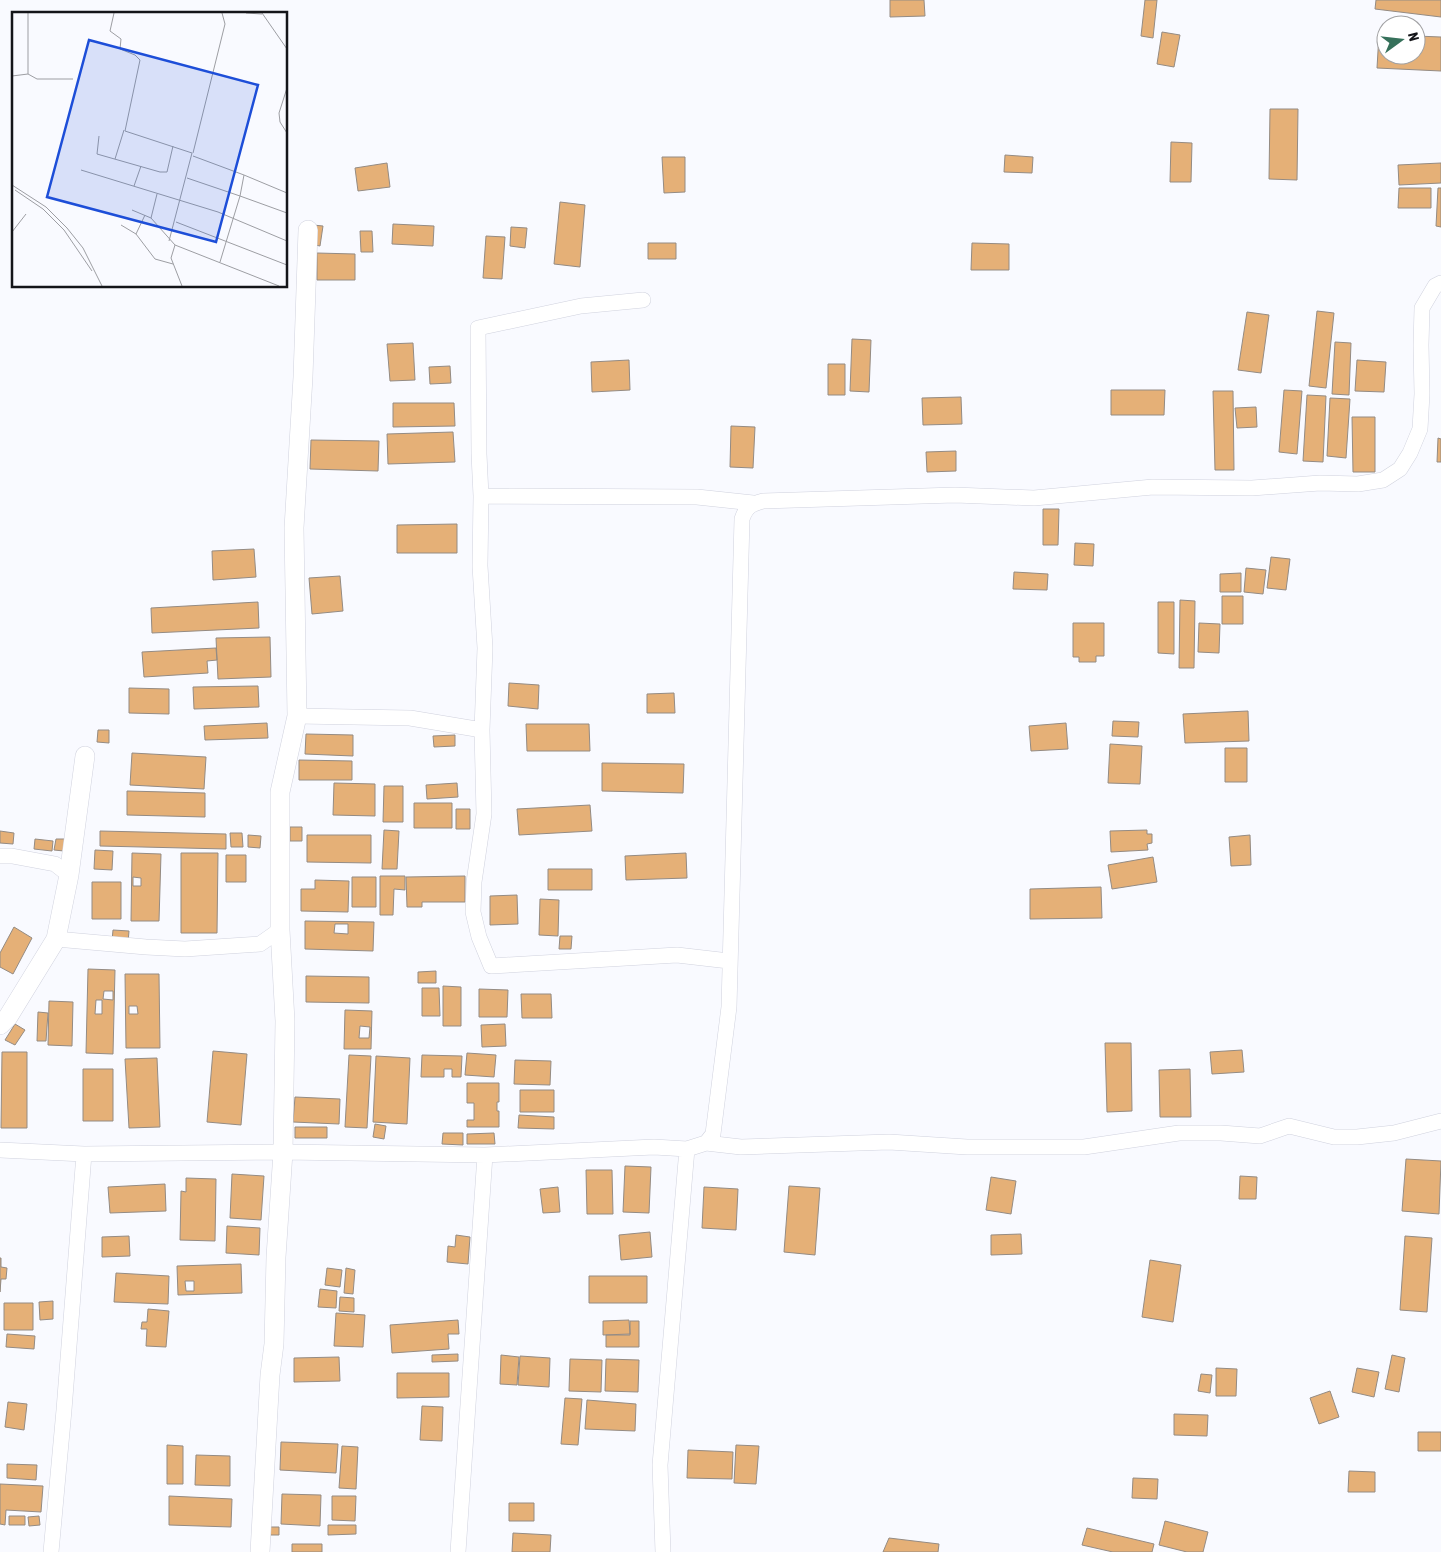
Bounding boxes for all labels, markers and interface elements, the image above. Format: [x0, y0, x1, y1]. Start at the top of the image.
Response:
inset map [12, 12, 288, 288]
north arrow [1376, 15, 1426, 65]
text: N [1405, 31, 1422, 43]

